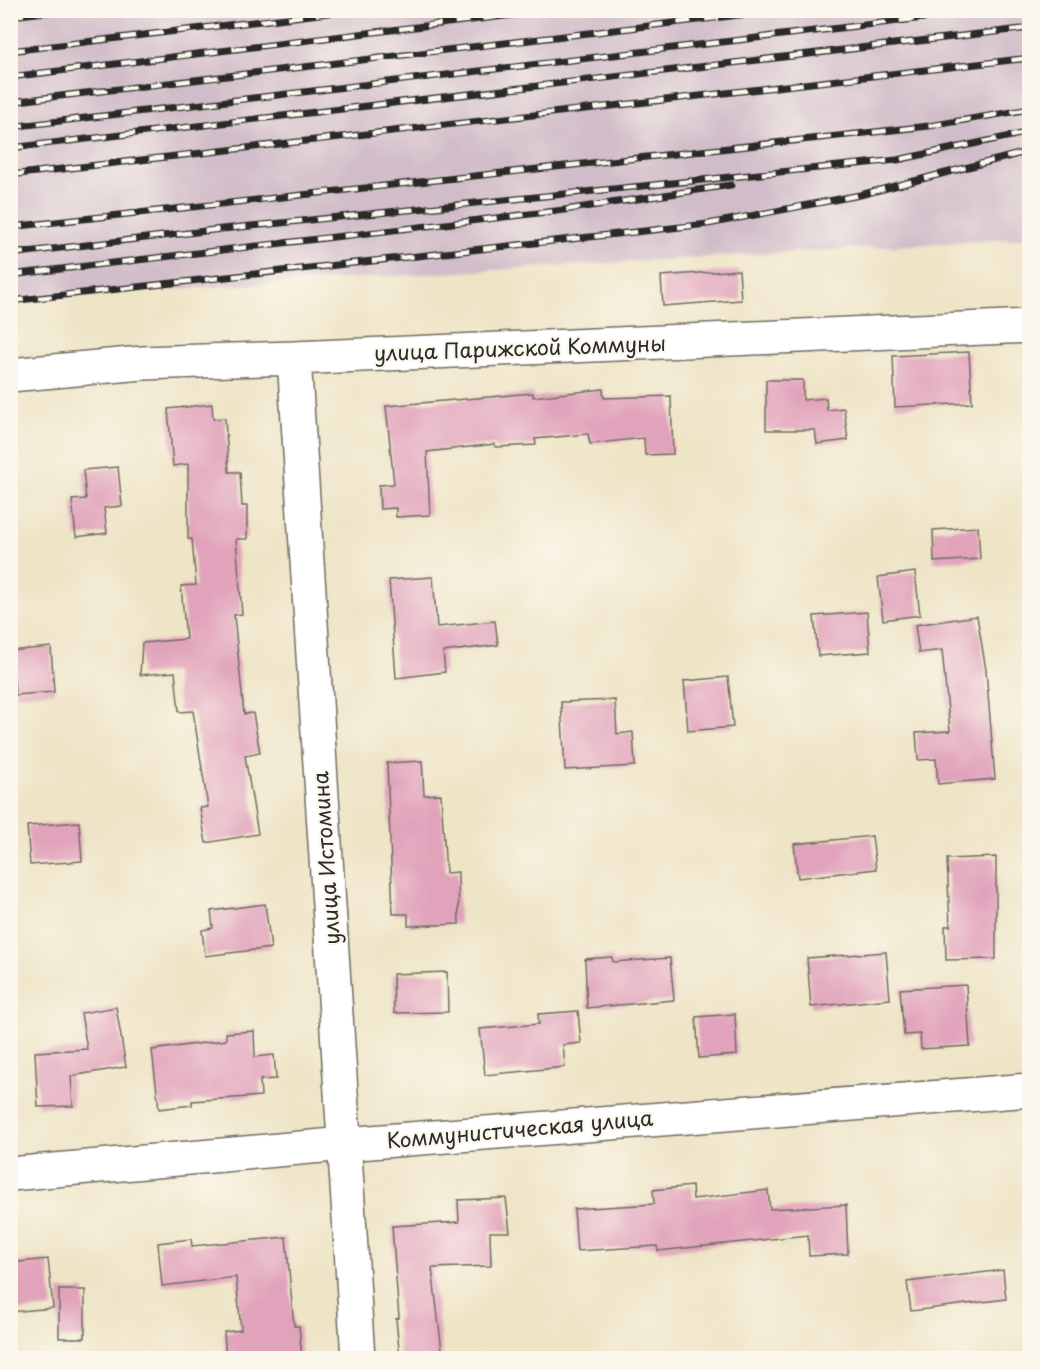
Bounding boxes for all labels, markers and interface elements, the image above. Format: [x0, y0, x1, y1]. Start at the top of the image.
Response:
street label: улица Парижской Коммуны [373, 326, 666, 368]
street label: улица Истомина [303, 770, 347, 946]
street label: Коммунистическая улица [385, 1100, 655, 1156]

